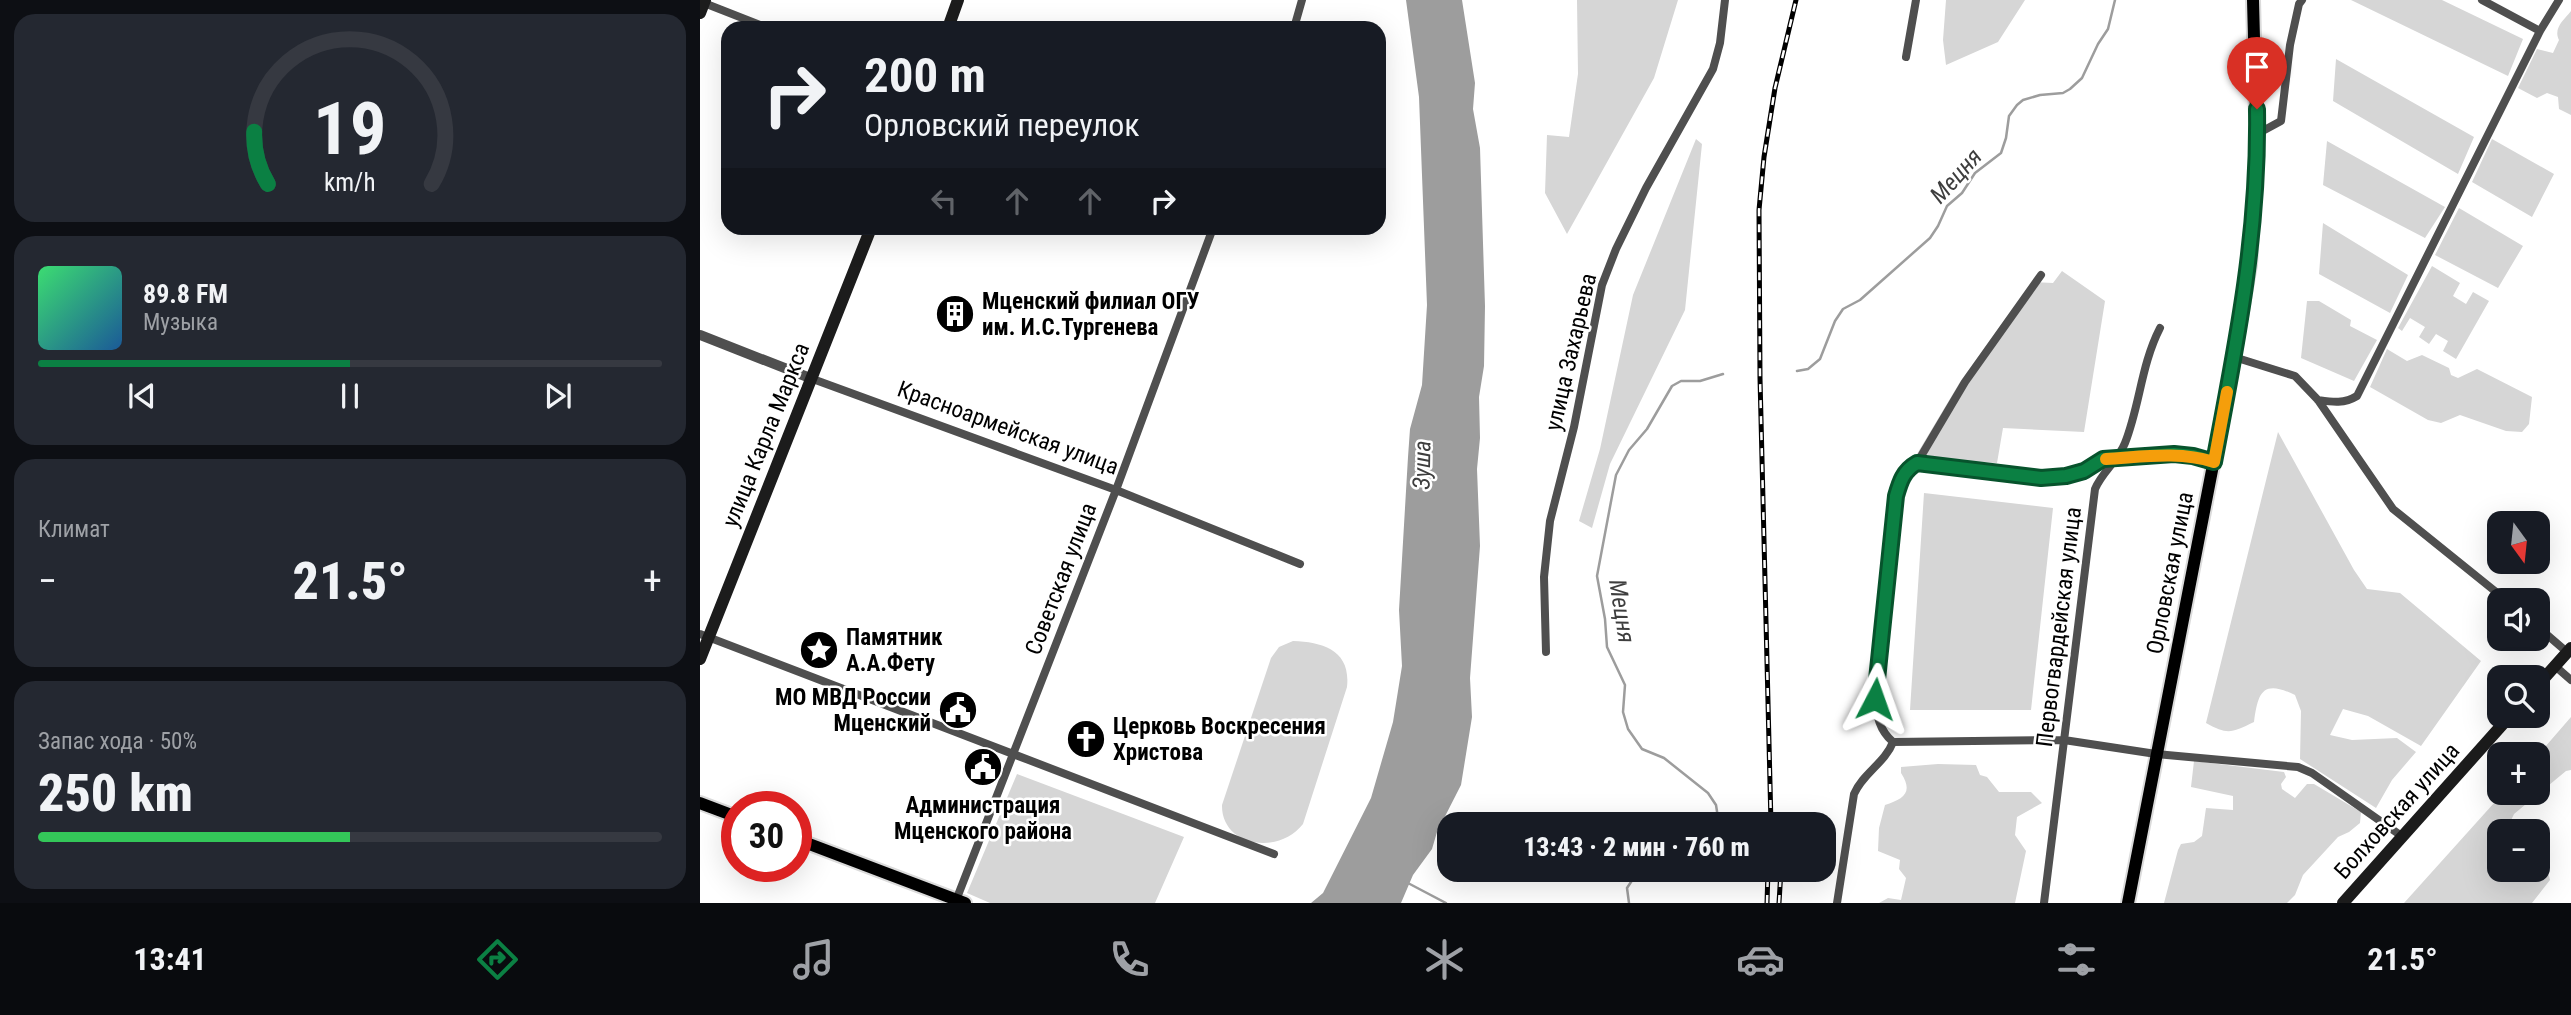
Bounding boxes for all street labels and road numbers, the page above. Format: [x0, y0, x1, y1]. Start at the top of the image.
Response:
street label: улица Захарьева [1540, 271, 1602, 433]
street label: улица Карла Маркса [717, 339, 815, 531]
street label: Красноармейская улица [894, 375, 1122, 481]
street label: Орловская улица [2141, 490, 2199, 656]
street label: Советская улица [1020, 499, 1102, 659]
street label: Первогвардейская улица [2031, 506, 2087, 748]
street label: Болховская улица [2329, 738, 2465, 884]

